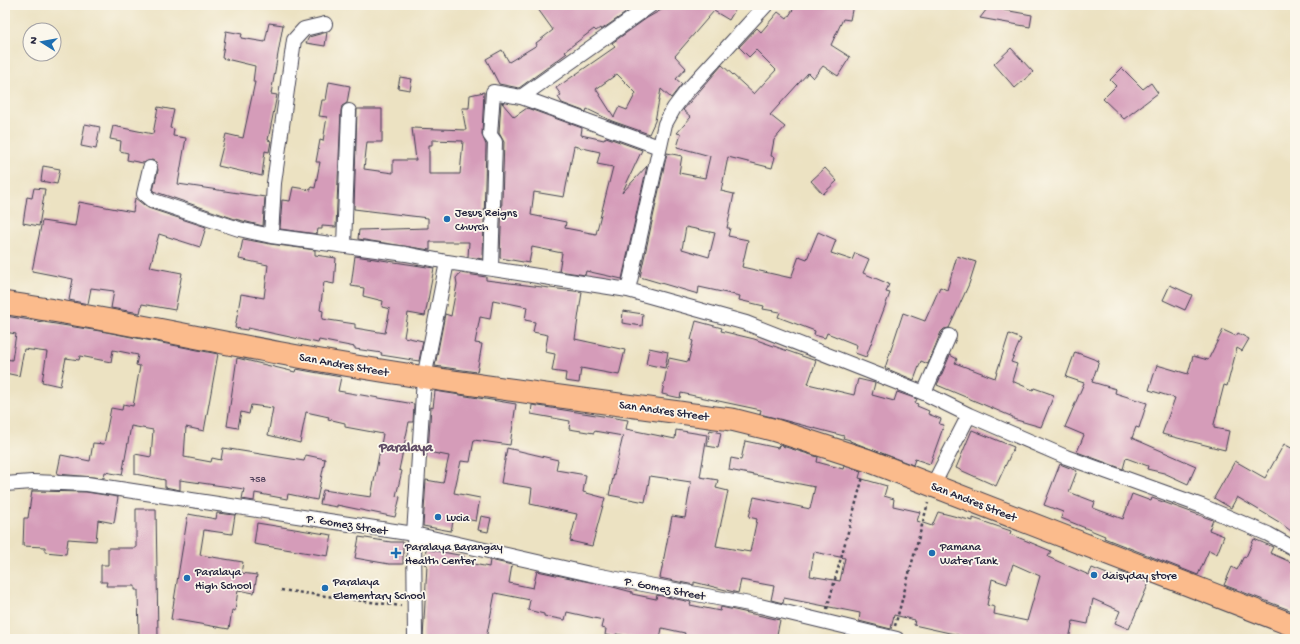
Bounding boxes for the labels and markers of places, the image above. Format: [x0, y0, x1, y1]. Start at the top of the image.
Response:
place label: Jesus Reigns Church [455, 207, 517, 235]
marker: Jesus Reigns Church [442, 214, 452, 224]
marker: Lucia [433, 512, 443, 522]
place label: Lucia [446, 512, 470, 526]
place label: Paralaya Barangay Health Center [404, 541, 503, 569]
place label: Pamana Water Tank [939, 541, 999, 569]
marker: Paralaya Barangay Health Center [390, 547, 402, 559]
marker: Pamana Water Tank [927, 548, 937, 558]
place label: Paralaya High School [194, 566, 252, 594]
marker: daisyday store [1089, 570, 1099, 580]
place label: daisyday store [1102, 570, 1178, 584]
marker: Paralaya High School [182, 573, 192, 583]
place label: Paralaya Elementary School [332, 576, 426, 604]
marker: Paralaya Elementary School [320, 583, 330, 593]

